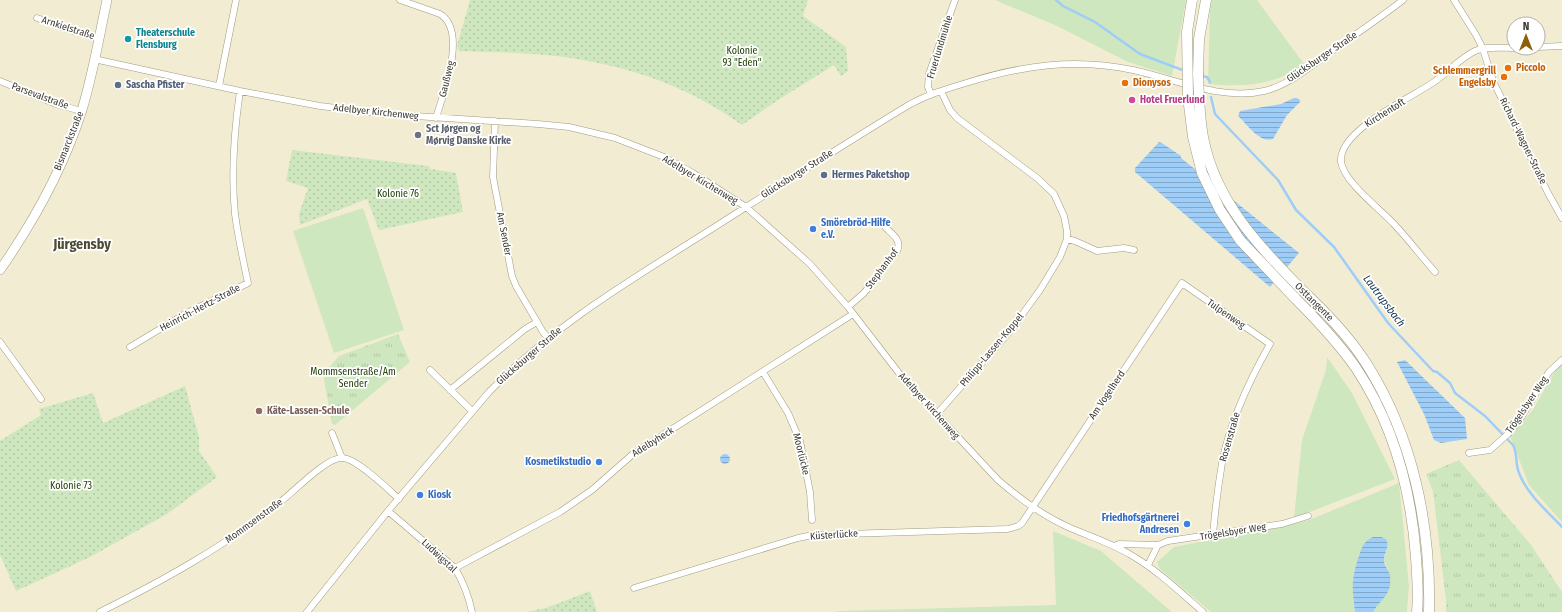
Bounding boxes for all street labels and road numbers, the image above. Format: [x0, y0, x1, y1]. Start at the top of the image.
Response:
street label: Arnkielstraße [40, 14, 96, 42]
street label: Fruerlundmühle [925, 14, 955, 80]
street label: Glücksburger Straße [1284, 29, 1360, 85]
street label: Gaußweg [437, 59, 457, 99]
street label: Parsevalstraße [10, 80, 70, 112]
street label: Kirchentoft [1363, 95, 1408, 130]
street label: Richard-Wagner-Straße [1497, 96, 1549, 186]
street label: Adelbyer Kirchenweg [333, 102, 420, 122]
street label: Bismarckstraße [52, 110, 86, 172]
street label: Glücksburger Straße [759, 147, 835, 201]
street label: Adelbyer Kirchenweg [660, 153, 740, 207]
street label: Am Sender [494, 211, 514, 257]
street label: Stephanhof [863, 246, 902, 292]
street label: Osttangente [1292, 280, 1336, 324]
street label: Heinrich-Hertz-Straße [158, 282, 242, 334]
street label: Tulpenweg [1205, 297, 1248, 332]
street label: Philipp-Lassen-Koppel [958, 310, 1027, 389]
street label: Glücksburger Straße [494, 324, 564, 388]
street label: Am Vogelherd [1086, 368, 1128, 422]
street label: Adelbyer Kirchenweg [896, 370, 962, 442]
street label: Trögelsbyer Weg [1503, 374, 1551, 436]
street label: Rosenstraße [1217, 411, 1243, 463]
street label: Adelbyheck [630, 424, 676, 460]
street label: Moorlücke [790, 432, 812, 476]
street label: Mommsenstraße [223, 496, 285, 546]
street label: Trögelsbyer Weg [1199, 521, 1267, 543]
street label: Küsterlücke [810, 527, 858, 543]
street label: Ludwigstal [419, 537, 459, 575]

